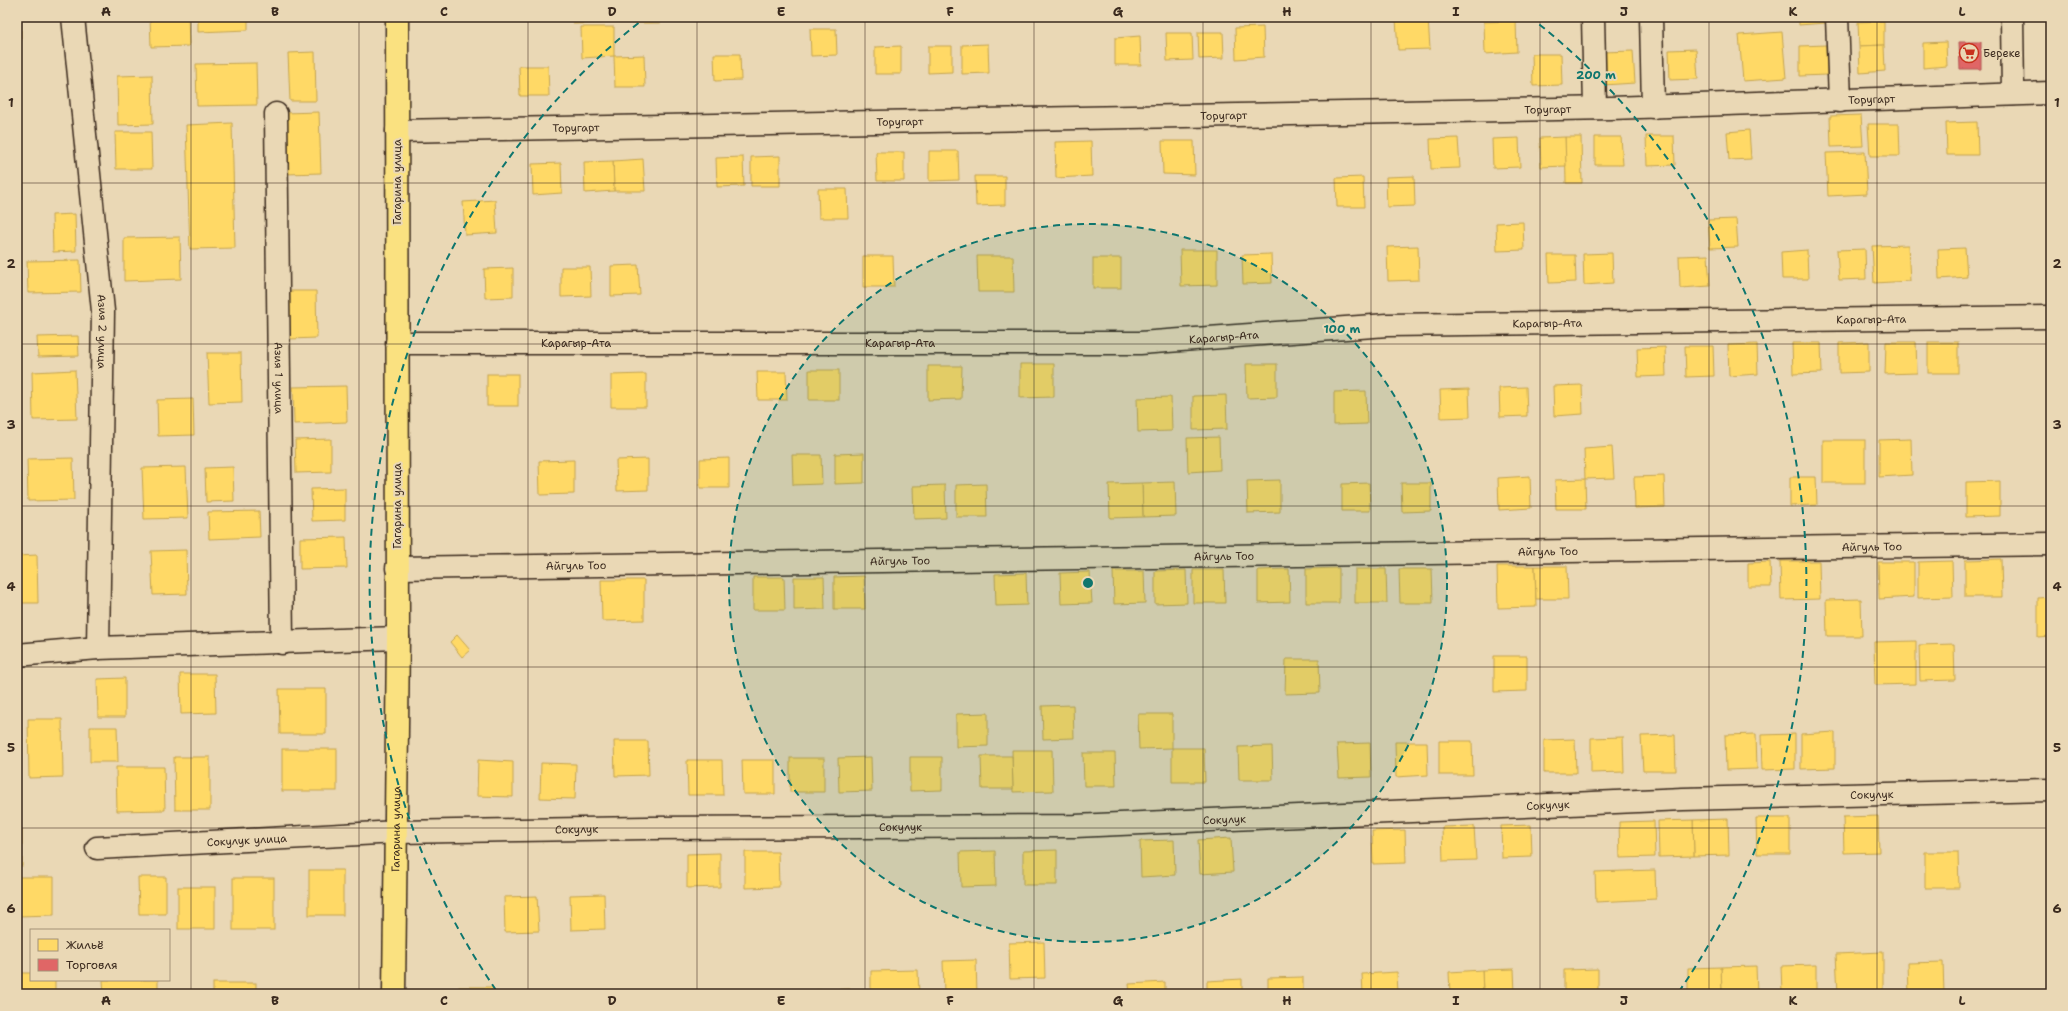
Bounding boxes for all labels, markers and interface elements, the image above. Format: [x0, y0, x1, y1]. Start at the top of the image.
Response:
text: A [101, 3, 111, 20]
text: B [271, 3, 279, 20]
text: C [440, 3, 448, 20]
text: D [607, 3, 617, 20]
text: E [777, 3, 786, 20]
text: F [946, 3, 954, 20]
text: G [1113, 3, 1124, 20]
text: H [1282, 3, 1292, 20]
text: I [1452, 3, 1460, 20]
text: J [1620, 3, 1628, 20]
text: K [1789, 3, 1798, 20]
text: L [1958, 3, 1966, 20]
supermarket icon: Береке [1958, 42, 1980, 64]
place label: Береке [1983, 46, 2021, 61]
text: 200 m [1576, 67, 1616, 83]
street label: Торугарт [1848, 91, 1896, 107]
text: 1 [8, 94, 14, 111]
text: 1 [2054, 94, 2060, 111]
street label: Торугарт [1524, 101, 1572, 117]
street label: Торугарт [1200, 107, 1248, 123]
street label: Торугарт [876, 114, 924, 129]
street label: Торугарт [552, 120, 600, 136]
street label: Гагарина улица [390, 139, 405, 225]
text: 2 [6, 255, 16, 272]
text: 2 [2052, 255, 2062, 272]
street label: Азия 2 улица [94, 293, 111, 369]
street label: Карагыр-Ата [1836, 311, 1907, 327]
street label: Карагыр-Ата [1512, 315, 1583, 331]
text: 100 m [1324, 321, 1361, 337]
street label: Карагыр-Ата [1188, 327, 1259, 347]
street label: Карагыр-Ата [541, 336, 611, 351]
street label: Карагыр-Ата [865, 336, 935, 351]
street label: Азия 1 улица [271, 342, 287, 414]
text: 3 [6, 416, 16, 433]
text: 3 [2052, 416, 2062, 433]
street label: Гагарина улица [390, 463, 405, 549]
street label: Айгуль Тоо [1841, 539, 1903, 555]
street label: Айгуль Тоо [1518, 543, 1579, 559]
street label: Айгуль Тоо [1194, 548, 1255, 564]
street label: Айгуль Тоо [870, 553, 931, 569]
street label: Айгуль Тоо [546, 557, 607, 573]
centre of rings [1081, 576, 1095, 590]
text: 4 [6, 578, 16, 595]
text: 4 [2052, 578, 2062, 595]
text: 5 [7, 739, 15, 756]
text: 5 [2053, 739, 2061, 756]
street label: Гагарина улица [388, 786, 404, 872]
street label: Сокулук [1850, 786, 1894, 802]
street label: Сокулук [1526, 797, 1570, 813]
street label: Сокулук [1202, 811, 1247, 828]
street label: Сокулук [879, 819, 922, 834]
street label: Сокулук [555, 821, 598, 837]
street label: Сокулук улица [206, 830, 287, 850]
text: 6 [6, 900, 16, 917]
text: 6 [2052, 900, 2062, 917]
legend [30, 929, 170, 981]
text: Жильё [66, 937, 104, 953]
text: Торговля [66, 957, 118, 973]
text: A [101, 992, 111, 1009]
text: B [271, 992, 279, 1009]
text: C [440, 992, 448, 1009]
text: D [607, 992, 617, 1009]
text: E [777, 992, 786, 1009]
text: F [946, 992, 954, 1009]
text: G [1113, 992, 1124, 1009]
text: H [1282, 992, 1292, 1009]
text: I [1452, 992, 1460, 1009]
text: J [1620, 992, 1628, 1009]
text: K [1789, 992, 1798, 1009]
text: L [1958, 992, 1966, 1009]

